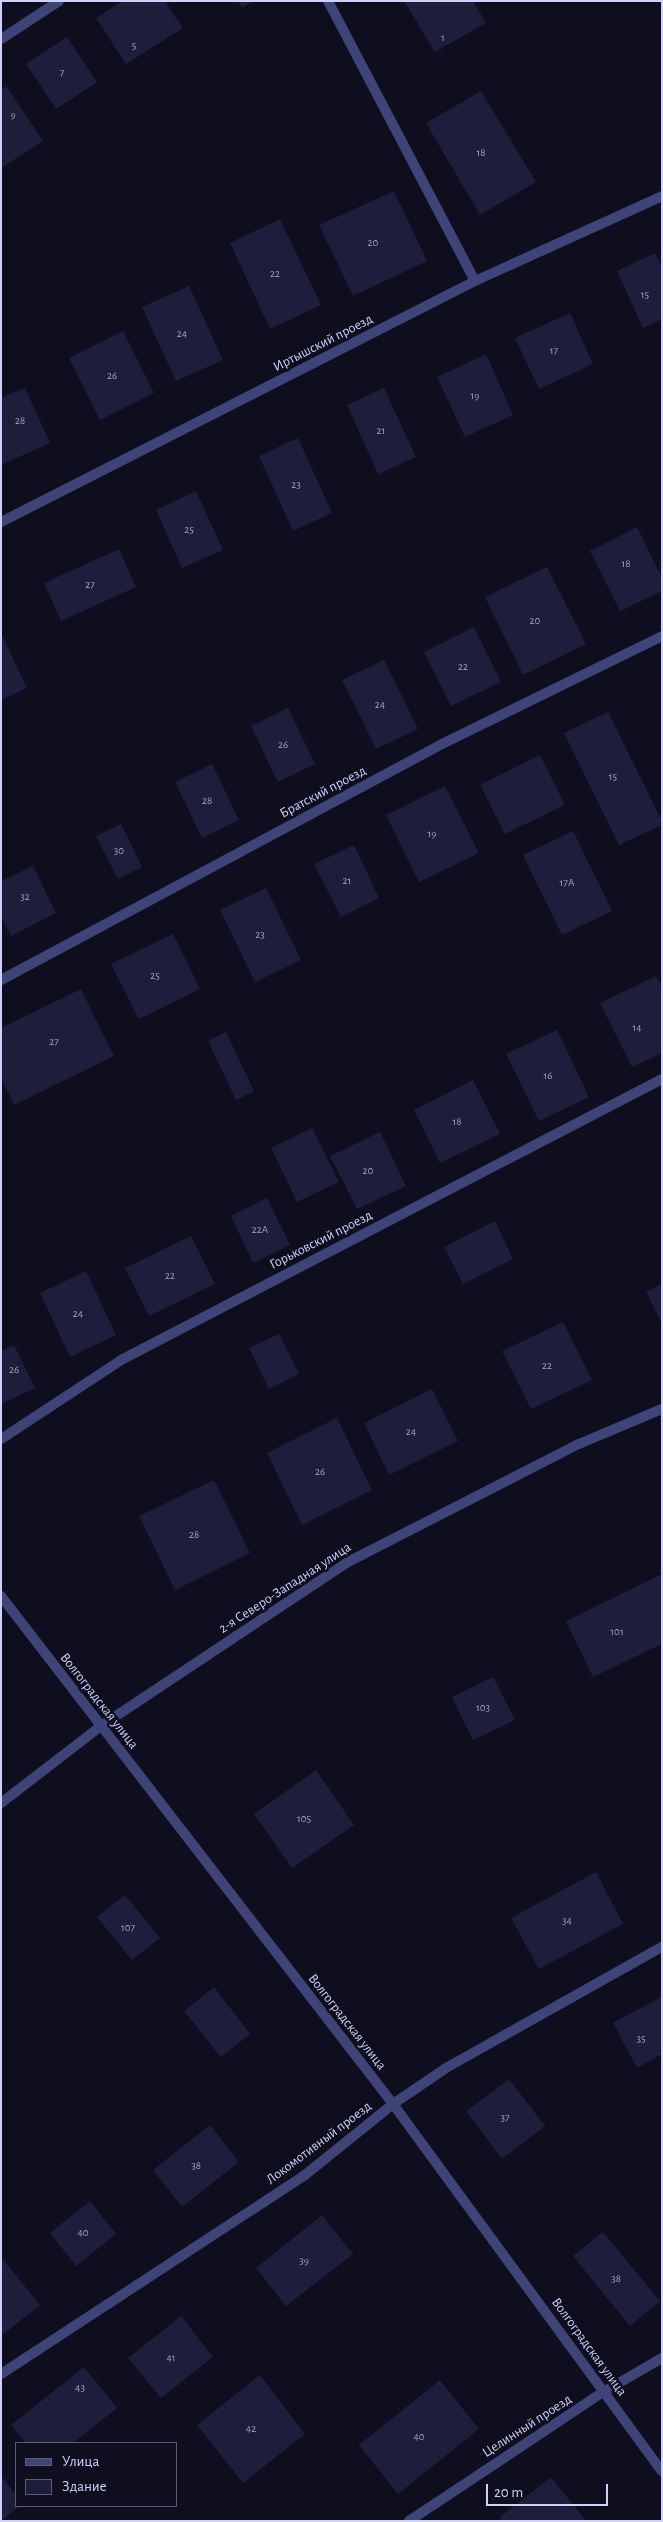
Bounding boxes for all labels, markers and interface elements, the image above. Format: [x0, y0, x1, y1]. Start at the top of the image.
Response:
house number: 1 [441, 31, 445, 45]
house number: 5 [132, 39, 136, 53]
house number: 7 [60, 66, 64, 80]
house number: 9 [10, 108, 16, 122]
house number: 18 [477, 146, 485, 160]
house number: 20 [368, 236, 378, 250]
house number: 22 [270, 267, 280, 281]
house number: 15 [641, 288, 649, 302]
street label: Иртышский проезд [270, 311, 376, 375]
house number: 24 [177, 327, 187, 341]
house number: 17 [550, 344, 558, 358]
house number: 26 [107, 369, 117, 383]
house number: 19 [471, 389, 479, 403]
house number: 28 [15, 414, 25, 428]
house number: 21 [377, 424, 385, 438]
house number: 23 [291, 478, 301, 492]
house number: 25 [184, 523, 194, 537]
house number: 18 [622, 557, 630, 571]
house number: 27 [85, 578, 95, 592]
house number: 20 [530, 614, 540, 628]
house number: 22 [458, 660, 468, 674]
house number: 24 [375, 698, 385, 712]
house number: 26 [278, 738, 288, 752]
street label: Братский проезд [277, 762, 369, 822]
house number: 15 [609, 770, 617, 784]
house number: 28 [202, 794, 212, 808]
house number: 19 [428, 827, 436, 841]
house number: 30 [114, 844, 124, 858]
house number: 21 [343, 874, 351, 888]
house number: 17А [560, 876, 574, 890]
house number: 32 [20, 890, 30, 904]
house number: 23 [255, 928, 265, 942]
house number: 25 [150, 969, 160, 983]
house number: 14 [632, 1021, 642, 1035]
house number: 27 [49, 1035, 59, 1049]
house number: 16 [544, 1069, 552, 1083]
house number: 18 [453, 1115, 461, 1129]
house number: 20 [363, 1164, 373, 1178]
street label: Горьковский проезд [267, 1207, 375, 1273]
house number: 22А [252, 1223, 268, 1237]
house number: 22 [165, 1269, 175, 1283]
house number: 24 [73, 1307, 83, 1321]
house number: 22 [542, 1359, 552, 1373]
house number: 26 [9, 1363, 19, 1377]
house number: 24 [406, 1425, 416, 1439]
house number: 26 [315, 1465, 325, 1479]
house number: 28 [189, 1528, 199, 1542]
street label: 2-я Северо-Западная улица [216, 1539, 354, 1637]
house number: 101 [610, 1625, 624, 1639]
street label: Волгоградская улица [56, 1650, 142, 1752]
house number: 103 [476, 1701, 490, 1715]
house number: 105 [297, 1812, 311, 1826]
house number: 34 [562, 1914, 572, 1928]
house number: 107 [121, 1921, 135, 1935]
street label: Волгоградская улица [304, 1971, 390, 2073]
house number: 35 [636, 2032, 646, 2046]
street label: Локомотивный проезд [263, 2098, 375, 2188]
house number: 37 [500, 2111, 510, 2125]
house number: 38 [191, 2159, 201, 2173]
house number: 40 [77, 2226, 89, 2240]
house number: 39 [299, 2254, 309, 2268]
house number: 38 [611, 2272, 621, 2286]
street label: Волгоградская улица [548, 2295, 630, 2399]
house number: 41 [166, 2351, 176, 2365]
house number: 43 [75, 2381, 85, 2395]
street label: Целинный проезд [479, 2391, 575, 2461]
house number: 42 [246, 2422, 256, 2436]
house number: 40 [413, 2430, 425, 2444]
legend [15, 2442, 178, 2507]
text: Улица [62, 2454, 99, 2469]
scale bar [488, 2474, 610, 2506]
text: Здание [62, 2479, 107, 2494]
text: 20 m [494, 2485, 523, 2500]

